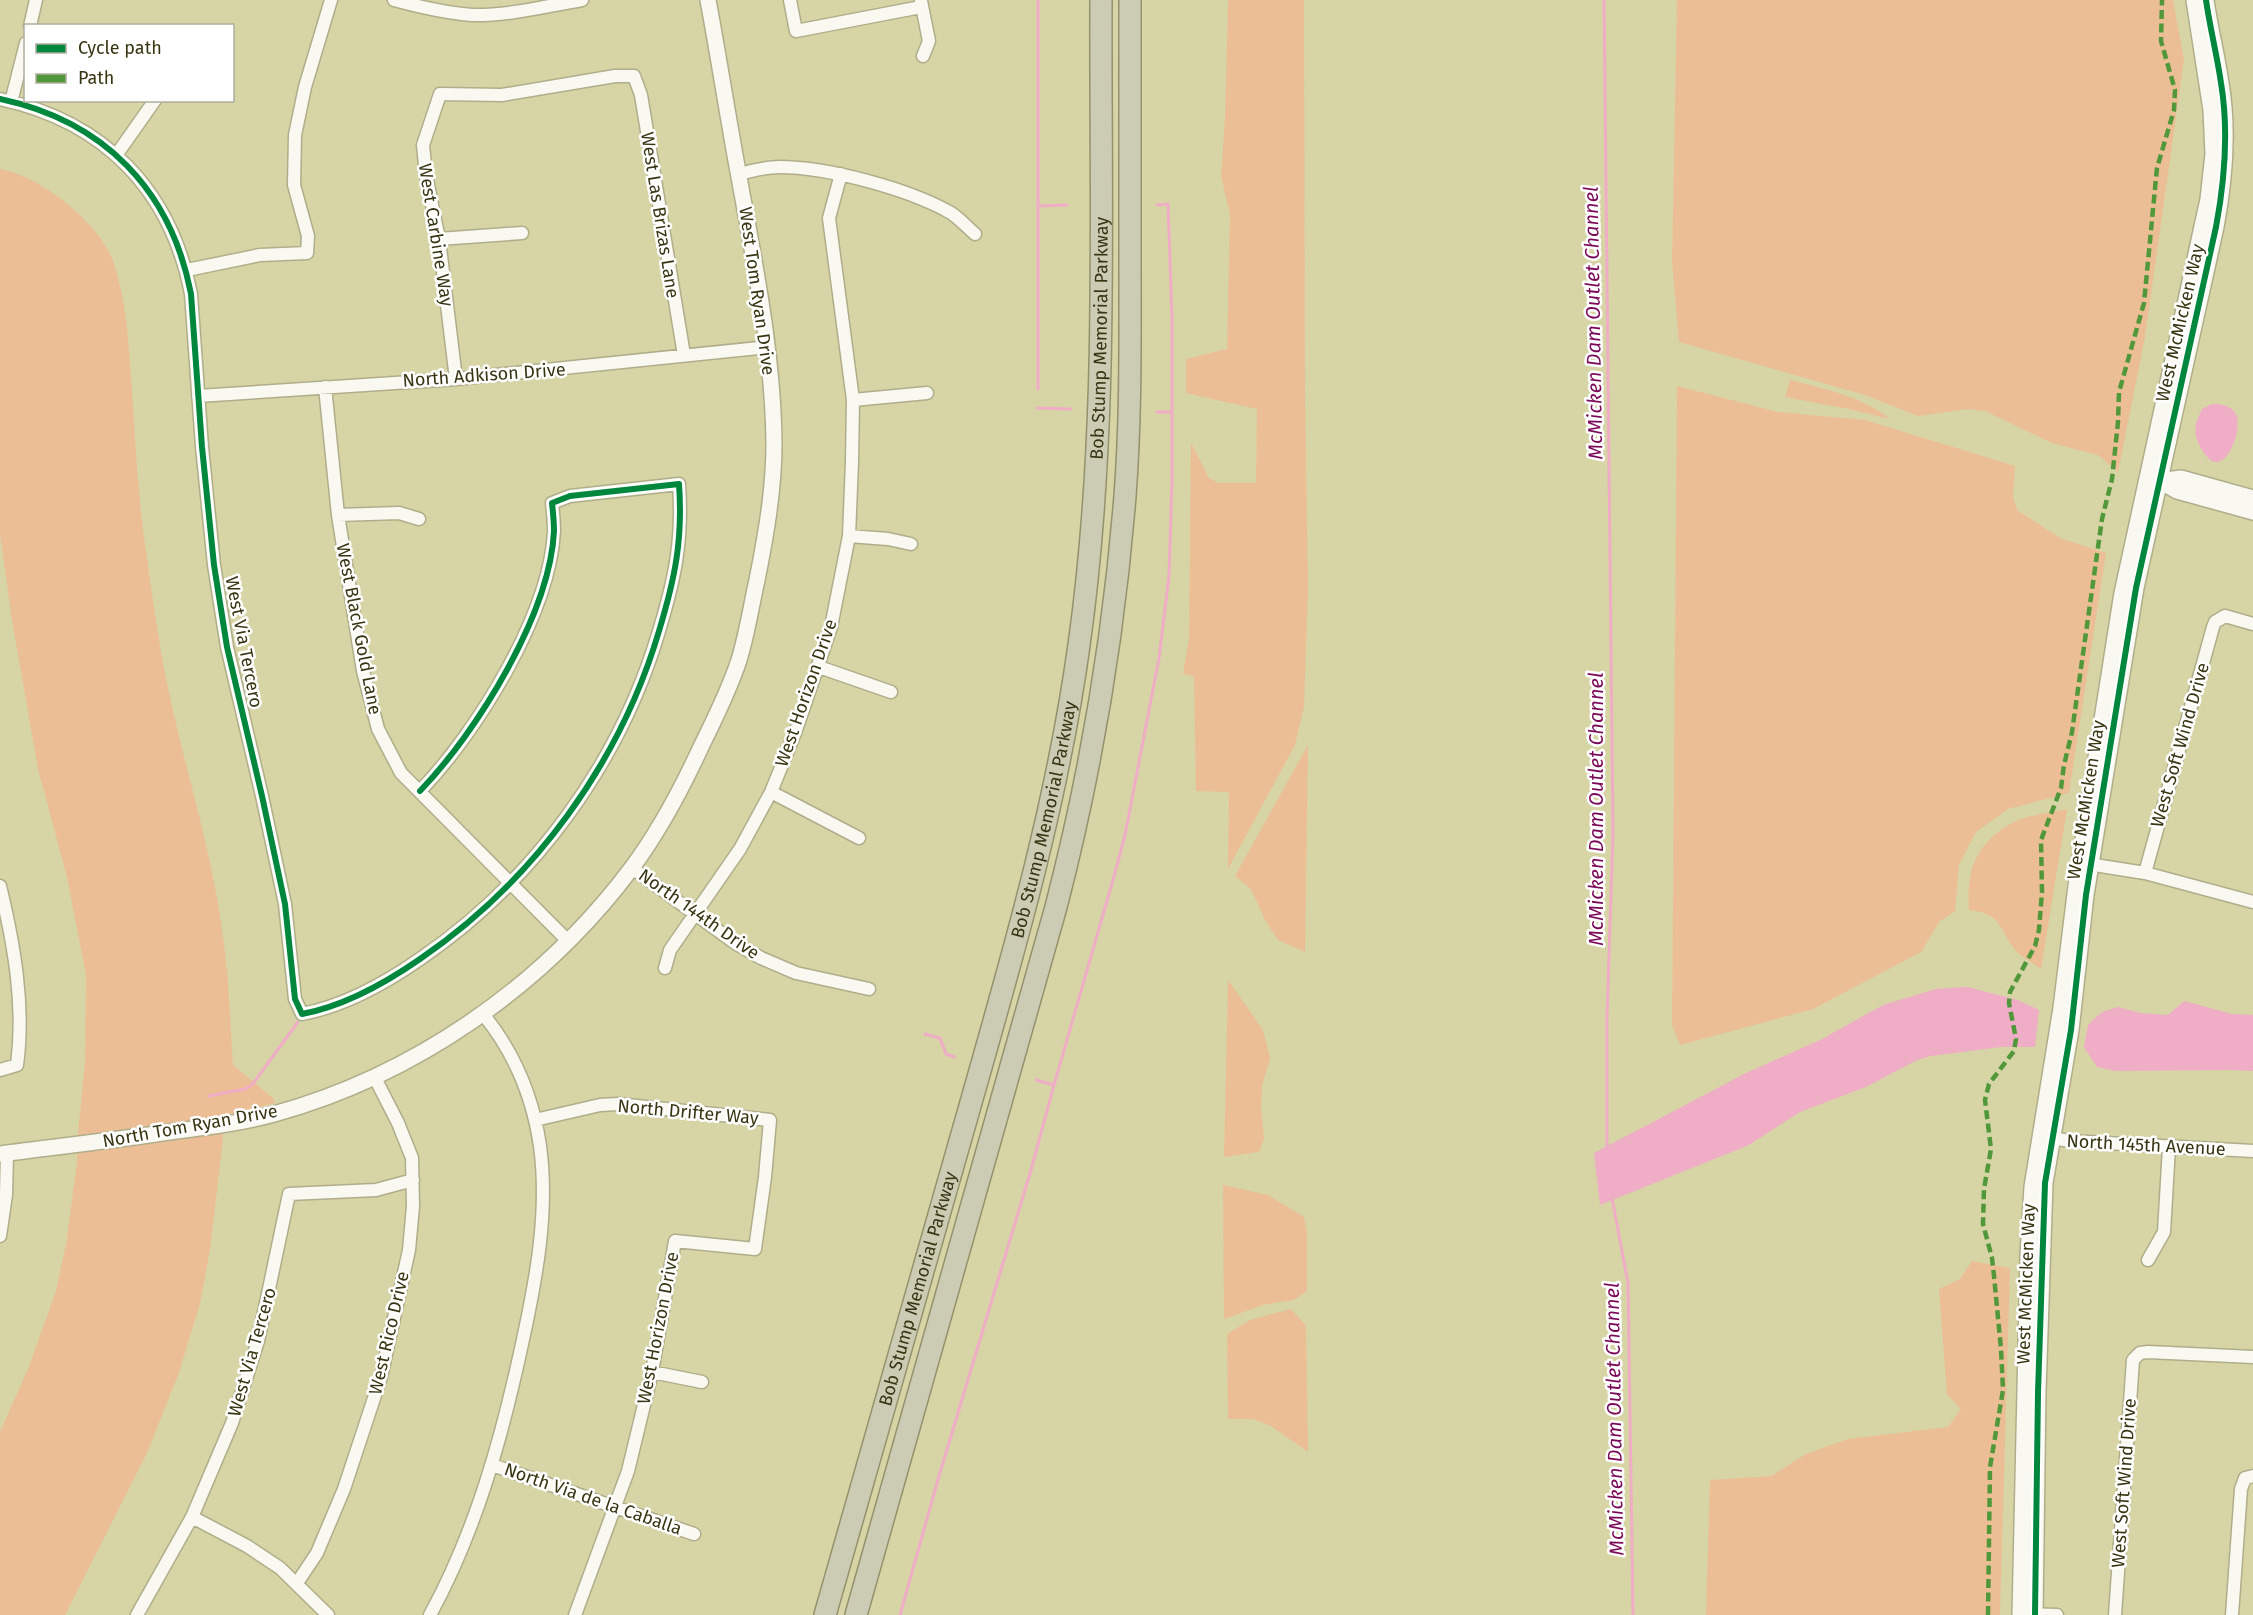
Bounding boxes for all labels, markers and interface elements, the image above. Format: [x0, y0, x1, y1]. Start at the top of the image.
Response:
legend [24, 24, 234, 102]
text: Cycle path [78, 37, 162, 59]
text: Path [78, 67, 114, 89]
street label: West Las Brizas Lane [636, 130, 684, 300]
street label: West Carbine Way [414, 162, 458, 308]
water label: McMicken Dam Outlet Channel [1579, 186, 1607, 460]
street label: West Tom Ryan Drive [734, 205, 780, 377]
street label: Bob Stump Memorial Parkway [1085, 217, 1113, 460]
street label: West McMicken Way [2151, 242, 2209, 404]
street label: North Adkison Drive [402, 358, 566, 392]
street label: West Black Gold Lane [332, 541, 386, 717]
street label: West Via Tercero [220, 574, 268, 710]
street label: West Horizon Drive [770, 616, 842, 770]
street label: West Soft Wind Drive [2146, 660, 2214, 830]
water label: McMicken Dam Outlet Channel [1584, 672, 1608, 946]
street label: Bob Stump Memorial Parkway [1006, 699, 1081, 941]
street label: West McMicken Way [2063, 718, 2110, 881]
street label: North 144th Drive [634, 864, 764, 964]
street label: North Drifter Way [616, 1095, 760, 1129]
street label: North Tom Ryan Drive [101, 1100, 279, 1152]
street label: North 145th Avenue [2066, 1130, 2226, 1160]
street label: Bob Stump Memorial Parkway [874, 1169, 962, 1409]
street label: West McMicken Way [2012, 1203, 2040, 1365]
street label: West Horizon Drive [632, 1250, 684, 1406]
street label: West Rico Drive [364, 1269, 414, 1397]
water label: McMicken Dam Outlet Channel [1600, 1282, 1628, 1556]
street label: West Via Tercero [223, 1285, 281, 1419]
street label: West Soft Wind Drive [2107, 1397, 2141, 1569]
street label: North Via de la Caballa [501, 1458, 685, 1540]

